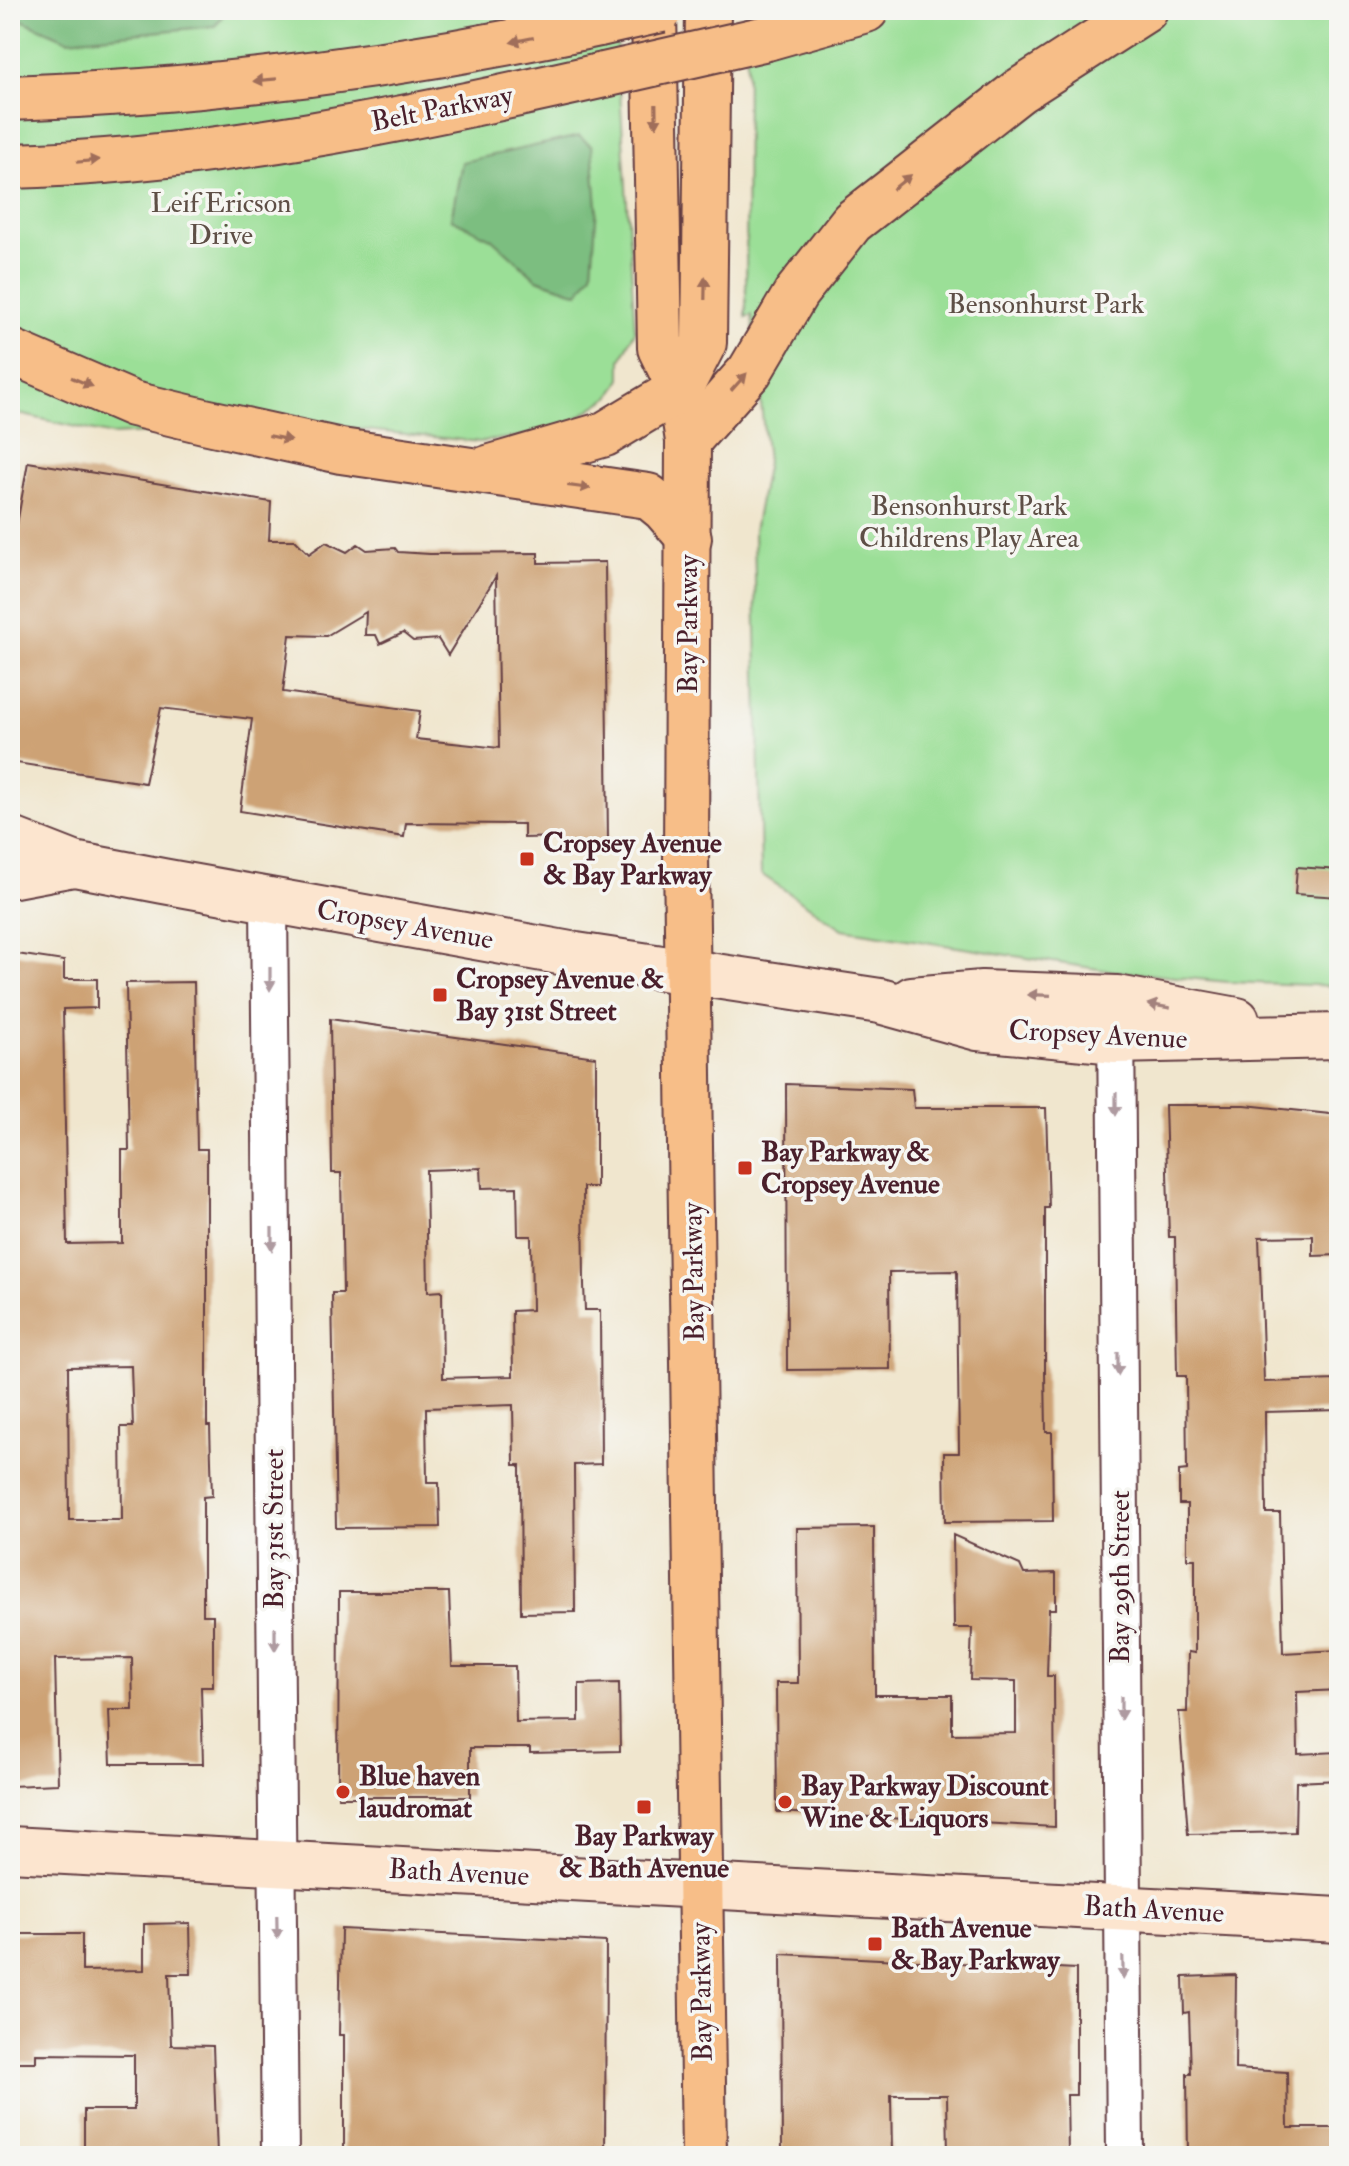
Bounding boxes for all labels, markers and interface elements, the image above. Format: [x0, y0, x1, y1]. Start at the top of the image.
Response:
one-way arrow [510, 35, 535, 47]
one-way arrow [253, 74, 278, 87]
street label: Belt Parkway [368, 78, 516, 140]
one-way arrow [650, 104, 662, 129]
one-way arrow [76, 155, 101, 168]
one-way arrow [892, 175, 912, 191]
park label: Leif Ericson Drive [150, 186, 292, 253]
one-way arrow [699, 275, 711, 300]
park label: Bensonhurst Park [948, 287, 1145, 322]
one-way arrow [730, 373, 748, 392]
one-way arrow [70, 375, 94, 388]
one-way arrow [268, 432, 293, 445]
one-way arrow [567, 481, 592, 494]
park label: Bensonhurst Park Childrens Play Area [859, 489, 1079, 556]
street label: Bay Parkway [671, 554, 706, 694]
place label: Cropsey Avenue & Bay Parkway [543, 826, 722, 893]
marker: Cropsey Avenue & Bay Parkway [518, 850, 536, 868]
street label: Cropsey Avenue [314, 892, 496, 958]
place label: Cropsey Avenue & Bay 31st Street [456, 962, 664, 1029]
one-way arrow [264, 967, 276, 992]
marker: Cropsey Avenue & Bay 31st Street [431, 986, 449, 1004]
one-way arrow [1026, 989, 1051, 1002]
one-way arrow [1146, 999, 1171, 1011]
street label: Cropsey Avenue [1008, 1013, 1188, 1057]
one-way arrow [1110, 1092, 1122, 1117]
place label: Bay Parkway & Cropsey Avenue [761, 1135, 940, 1202]
marker: Bay Parkway & Cropsey Avenue [736, 1159, 754, 1177]
street label: Bay Parkway [675, 1201, 713, 1342]
one-way arrow [266, 1227, 278, 1252]
one-way arrow [1112, 1352, 1124, 1377]
street label: Bay 31st Street [257, 1449, 292, 1609]
street label: Bay 29th Street [1103, 1490, 1138, 1664]
one-way arrow [269, 1627, 281, 1652]
one-way arrow [1115, 1696, 1127, 1721]
place label: Blue haven laudromat [358, 1759, 481, 1826]
place label: Bay Parkway Discount Wine & Liquors [800, 1769, 1049, 1836]
marker: Blue haven laudromat [334, 1783, 352, 1801]
marker: Bay Parkway Discount Wine & Liquors [776, 1793, 794, 1811]
marker: Bay Parkway & Bath Avenue [635, 1798, 653, 1816]
place label: Bay Parkway & Bath Avenue [559, 1819, 729, 1886]
street label: Bath Avenue [388, 1852, 530, 1894]
street label: Bath Avenue [1083, 1889, 1225, 1931]
place label: Bath Avenue & Bay Parkway [891, 1911, 1061, 1978]
one-way arrow [271, 1915, 283, 1940]
street label: Bay Parkway [683, 1921, 721, 2062]
marker: Bath Avenue & Bay Parkway [866, 1935, 884, 1953]
one-way arrow [1117, 1956, 1129, 1981]

